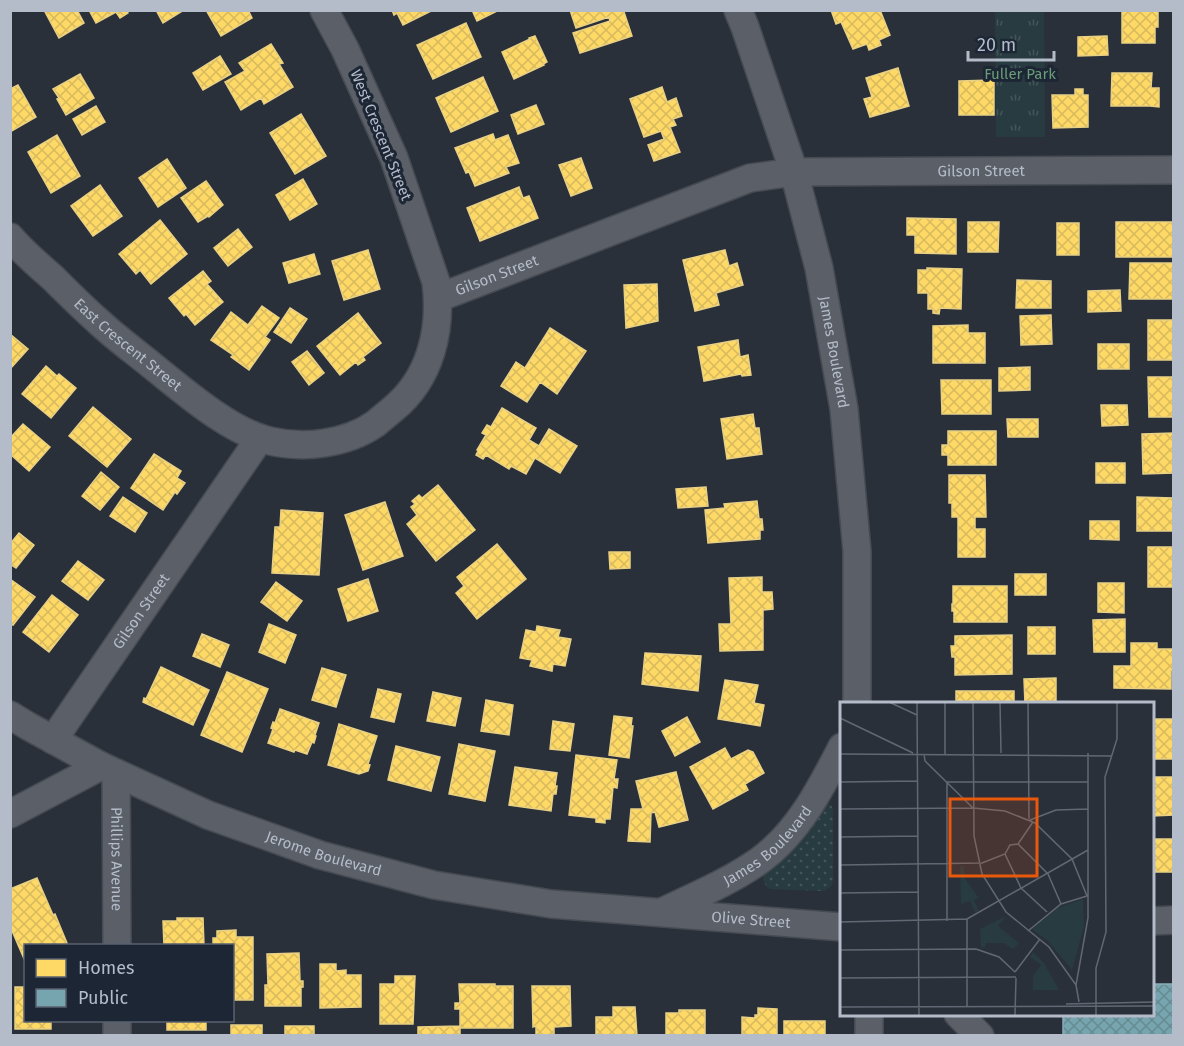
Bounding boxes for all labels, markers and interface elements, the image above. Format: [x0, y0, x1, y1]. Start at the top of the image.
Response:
scale bar [968, 24, 1054, 62]
text: 20 m [977, 34, 1016, 56]
park label: Fuller Park [984, 65, 1056, 83]
street label: West Crescent Street [347, 67, 416, 204]
street label: Gilson Street [938, 162, 1026, 180]
street label: Gilson Street [453, 251, 541, 299]
street label: East Crescent Street [70, 295, 186, 395]
street label: James Boulevard [815, 295, 853, 410]
street label: Gilson Street [109, 570, 174, 652]
inset map [840, 702, 1154, 1016]
street label: James Boulevard [720, 802, 816, 890]
street label: Phillips Avenue [107, 807, 126, 911]
street label: Jerome Boulevard [263, 827, 384, 880]
street label: Olive Street [711, 908, 792, 932]
legend [24, 944, 234, 1022]
text: Homes [78, 957, 134, 979]
text: Public [78, 987, 128, 1009]

